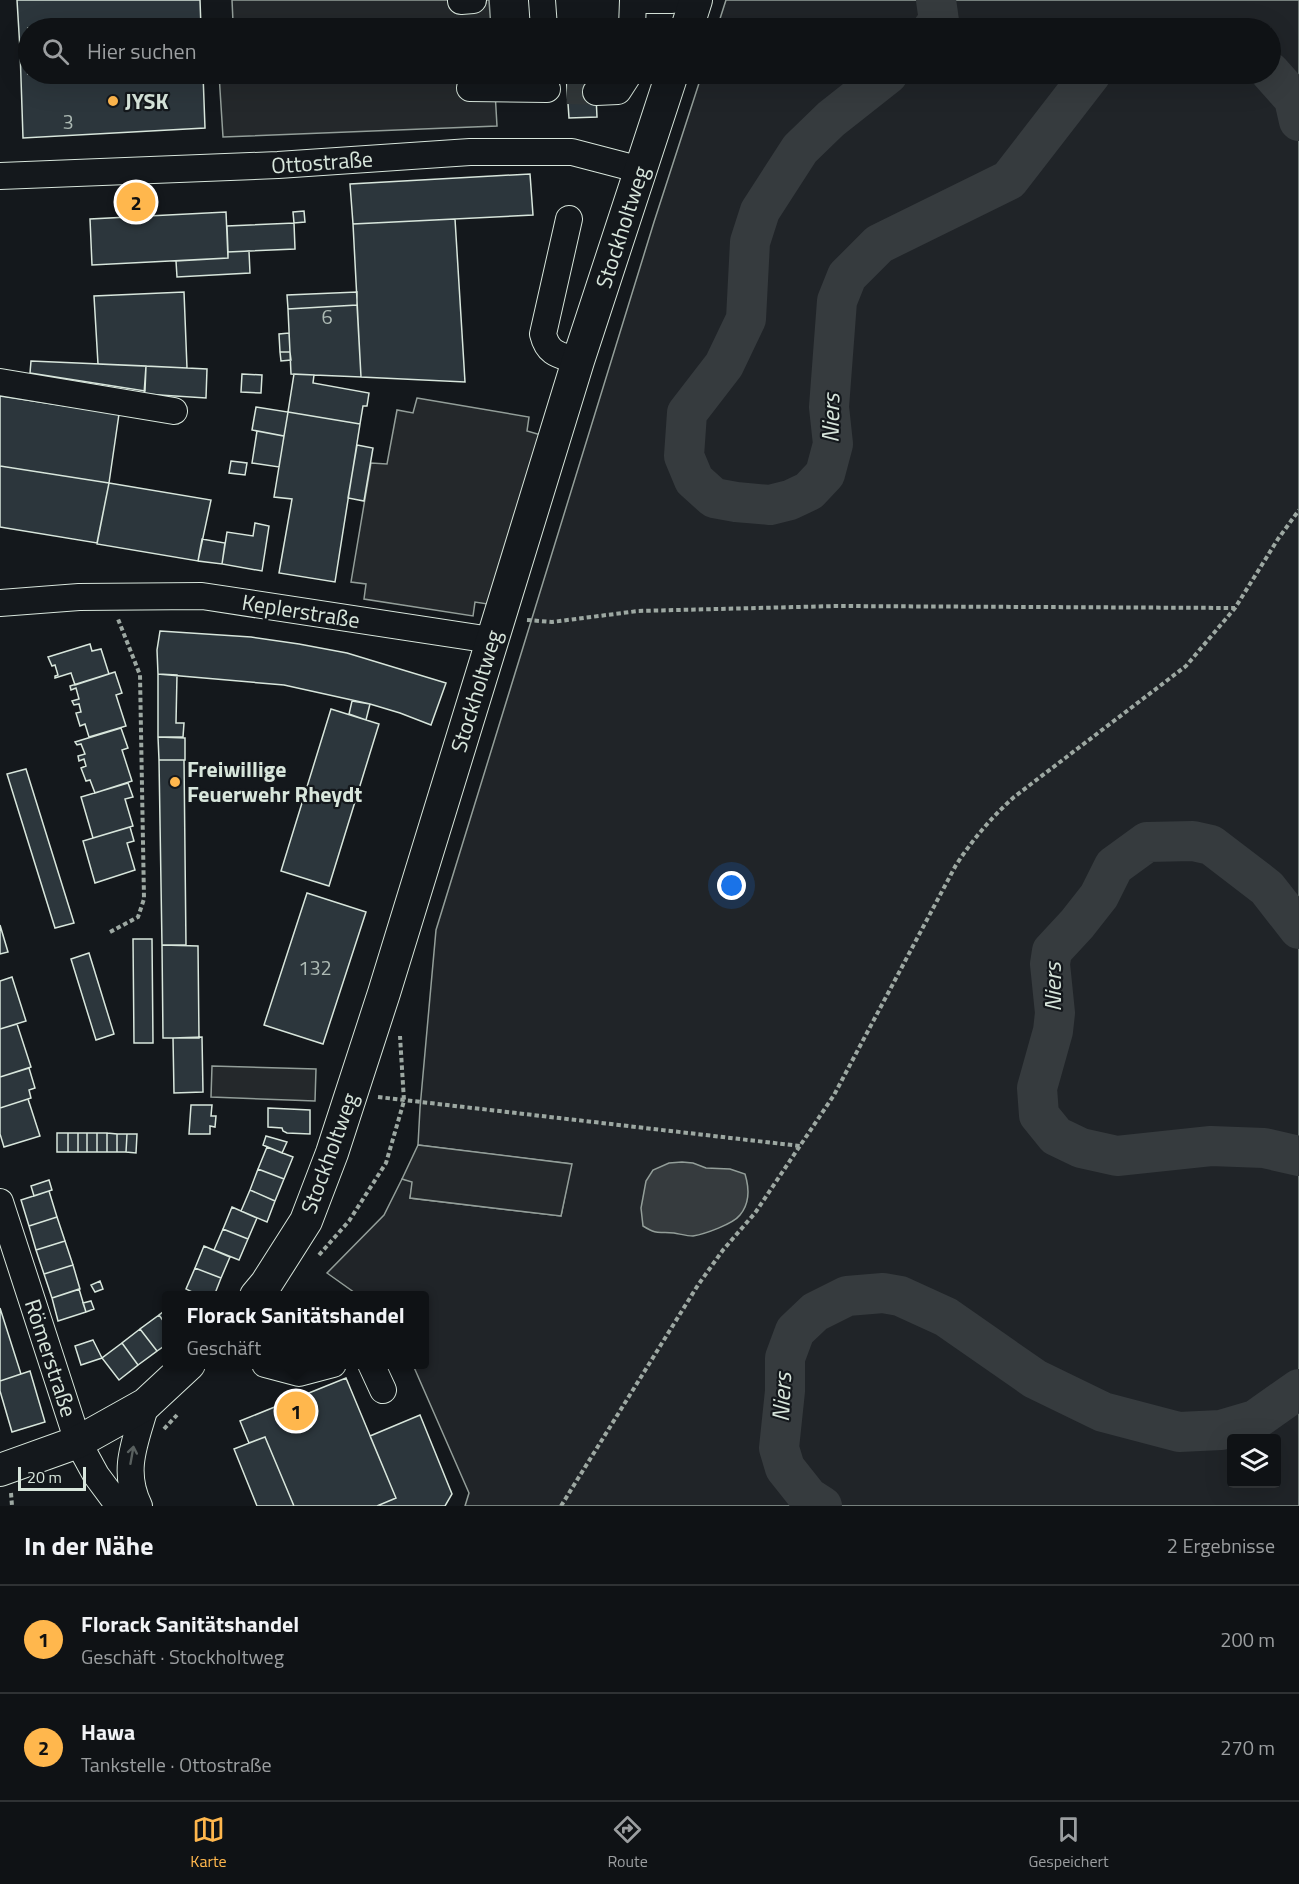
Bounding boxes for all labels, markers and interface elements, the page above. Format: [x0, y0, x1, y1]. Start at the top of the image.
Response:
search box [18, 18, 1281, 84]
text: Hier suchen [87, 34, 196, 68]
icon: search [39, 35, 72, 68]
place label: JYSK [125, 84, 169, 118]
marker: JYSK [106, 94, 120, 108]
house number: 3 [62, 106, 74, 137]
street label: Ottostraße [270, 141, 374, 183]
street label: Stockholtweg [586, 162, 658, 292]
pin: 2 [116, 180, 156, 224]
house number: 6 [321, 301, 333, 332]
water label: Niers [812, 391, 848, 443]
street label: Keplerstraße [240, 585, 362, 637]
street label: Stockholtweg [441, 626, 511, 756]
place label: Freiwillige Feuerwehr Rheydt [187, 752, 362, 811]
marker: Freiwillige Feuerwehr Rheydt [168, 775, 182, 789]
your location [717, 871, 746, 900]
house number: 132 [298, 952, 332, 983]
water label: Niers [1034, 961, 1070, 1012]
street label: Stockholtweg [291, 1088, 367, 1218]
popup [162, 1291, 429, 1369]
street label: Römerstraße [16, 1295, 86, 1421]
text: Florack Sanitätshandel [186, 1298, 405, 1332]
text: Geschäft [186, 1332, 261, 1363]
water label: Niers [762, 1370, 800, 1422]
pin: 1 [276, 1388, 316, 1434]
map controls [1227, 1434, 1281, 1488]
button: layers [1227, 1434, 1281, 1488]
one-way arrow [127, 1446, 138, 1465]
scale bar [18, 1464, 86, 1492]
text: 20 m [27, 1465, 62, 1489]
text: In der Nähe [24, 1526, 153, 1565]
text: 2 Ergebnisse [1167, 1530, 1275, 1561]
text: Florack Sanitätshandel [81, 1607, 299, 1641]
text: 1 [38, 1624, 49, 1655]
text: 200 m [1220, 1624, 1275, 1655]
text: Geschäft · Stockholtweg [81, 1641, 284, 1672]
text: Hawa [81, 1715, 135, 1749]
text: 2 [38, 1732, 49, 1763]
text: 270 m [1220, 1732, 1275, 1763]
text: Tankstelle · Ottostraße [81, 1749, 272, 1780]
tab: Karte [190, 1813, 227, 1873]
tab: Route [607, 1813, 648, 1873]
tab: Gespeichert [1028, 1813, 1109, 1873]

